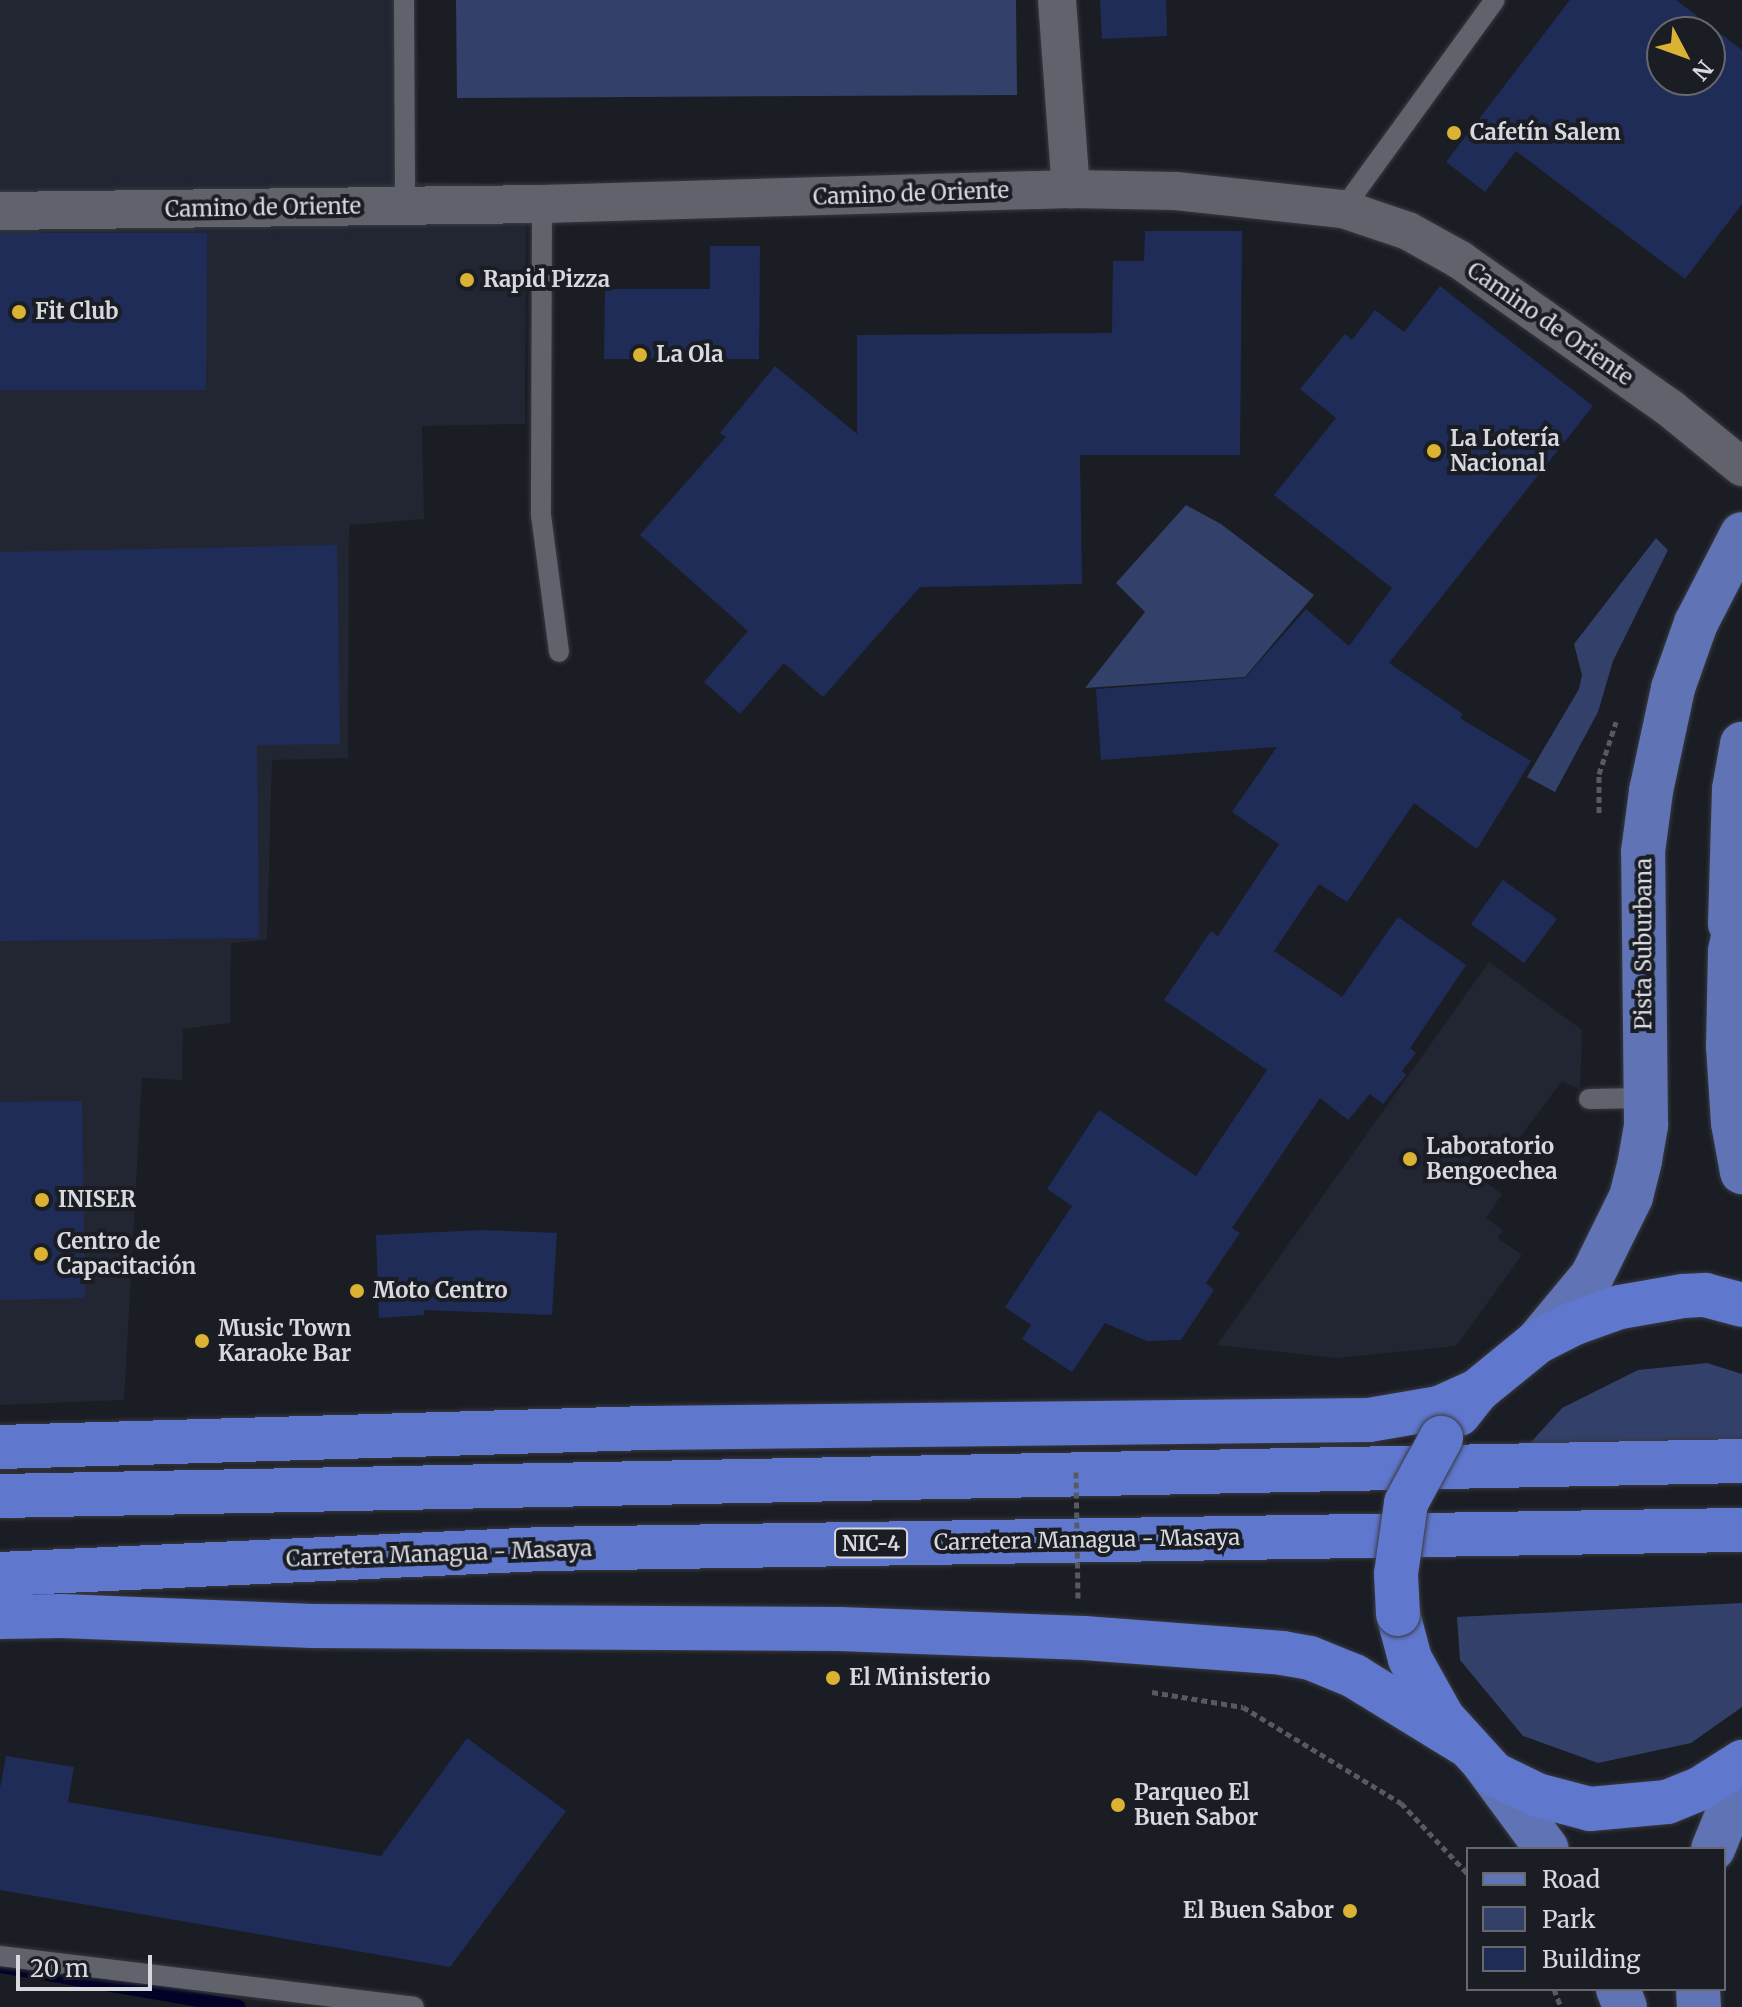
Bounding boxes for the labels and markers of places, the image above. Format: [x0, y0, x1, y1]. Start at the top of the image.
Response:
place label: Cafetín Salem [1470, 120, 1621, 146]
marker: Cafetín Salem [1445, 124, 1463, 142]
place label: Rapid Pizza [483, 267, 610, 293]
marker: Rapid Pizza [458, 271, 476, 289]
place label: Fit Club [35, 299, 119, 325]
marker: Fit Club [10, 303, 28, 321]
place label: La Ola [656, 342, 723, 368]
marker: La Ola [631, 346, 649, 364]
place label: La Lotería Nacional [1450, 425, 1560, 476]
marker: La Lotería Nacional [1425, 442, 1443, 460]
place label: Laboratorio Bengoechea [1426, 1133, 1558, 1184]
marker: Laboratorio Bengoechea [1401, 1150, 1419, 1168]
place label: INISER [58, 1187, 136, 1213]
marker: INISER [33, 1191, 51, 1209]
place label: Centro de Capacitación [57, 1228, 196, 1280]
marker: Centro de Capacitación [32, 1245, 50, 1263]
place label: Moto Centro [373, 1278, 508, 1304]
marker: Moto Centro [348, 1282, 366, 1300]
place label: Music Town Karaoke Bar [218, 1315, 351, 1366]
marker: Music Town Karaoke Bar [193, 1332, 211, 1350]
place label: El Ministerio [849, 1665, 990, 1691]
marker: El Ministerio [824, 1669, 842, 1687]
place label: Parqueo El Buen Sabor [1134, 1779, 1258, 1830]
marker: Parqueo El Buen Sabor [1109, 1796, 1127, 1814]
place label: El Buen Sabor [1183, 1898, 1334, 1924]
marker: El Buen Sabor [1341, 1902, 1359, 1920]

